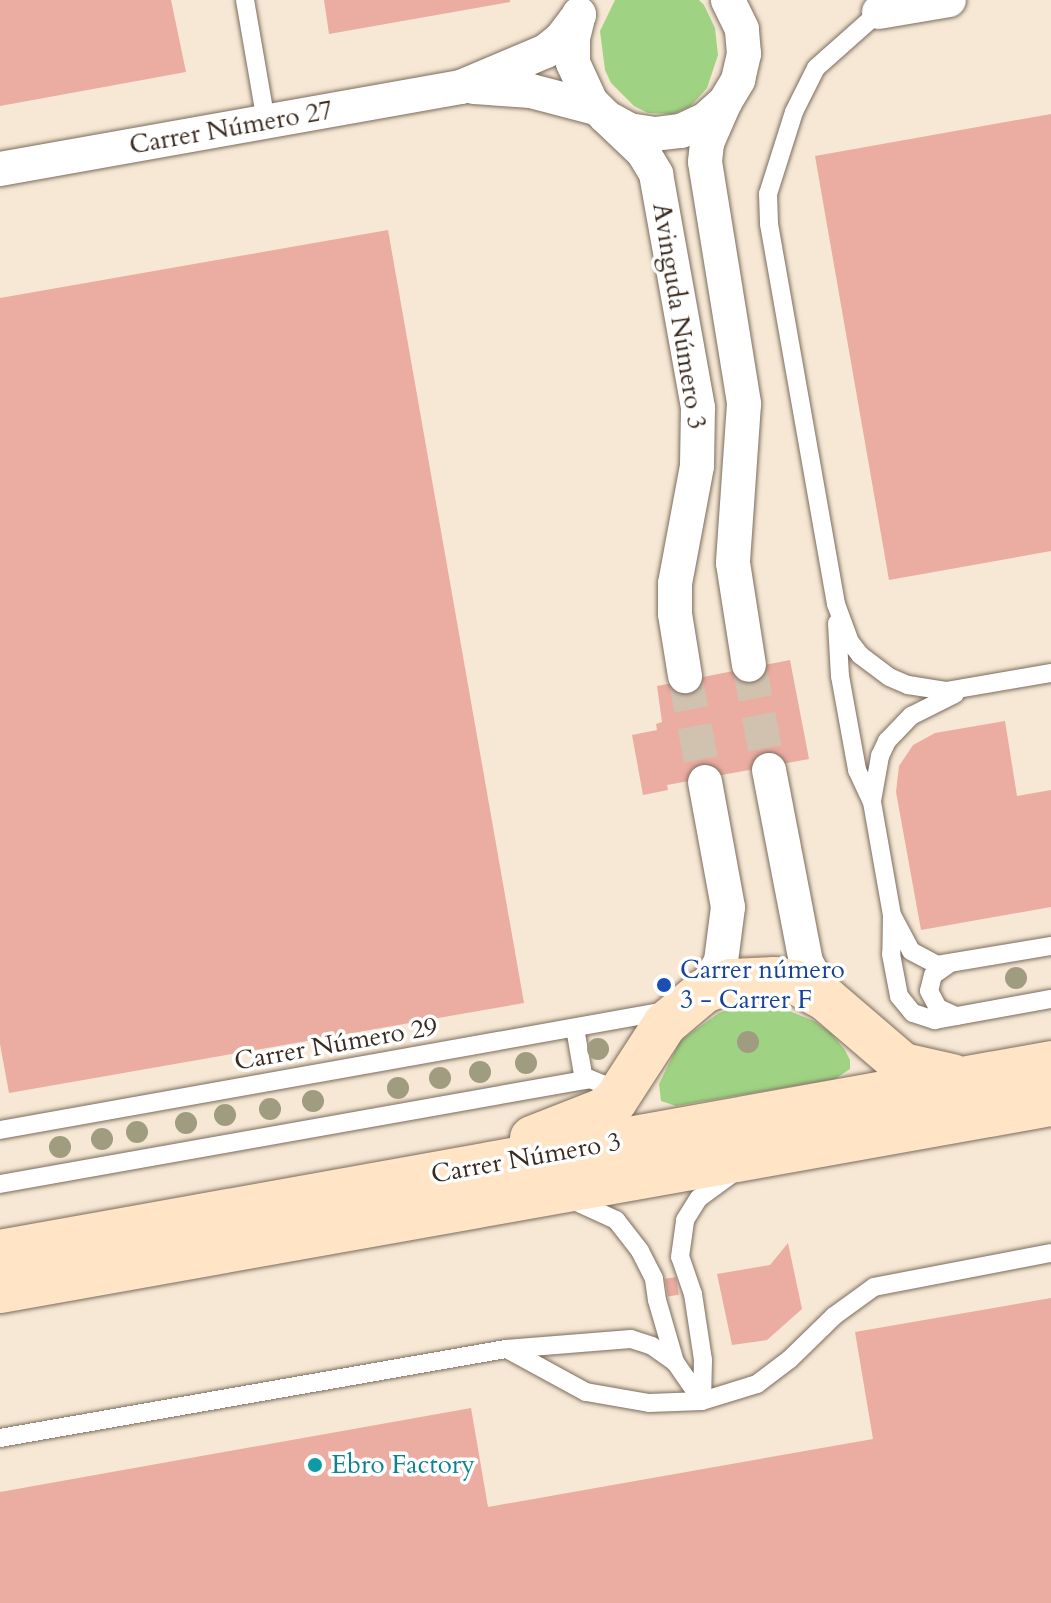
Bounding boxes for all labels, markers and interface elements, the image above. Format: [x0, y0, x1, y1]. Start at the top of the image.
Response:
street label: Carrer Número 27 [127, 95, 335, 161]
street label: Avinguda Número 3 [646, 201, 712, 431]
place label: Carrer número 3 - Carrer F [680, 954, 845, 1016]
marker: Carrer número 3 - Carrer F [655, 976, 673, 994]
street label: Carrer Número 29 [232, 1011, 440, 1077]
street label: Carrer Número 3 [429, 1126, 623, 1190]
place label: Ebro Factory [331, 1449, 475, 1481]
marker: Ebro Factory [306, 1456, 324, 1474]

